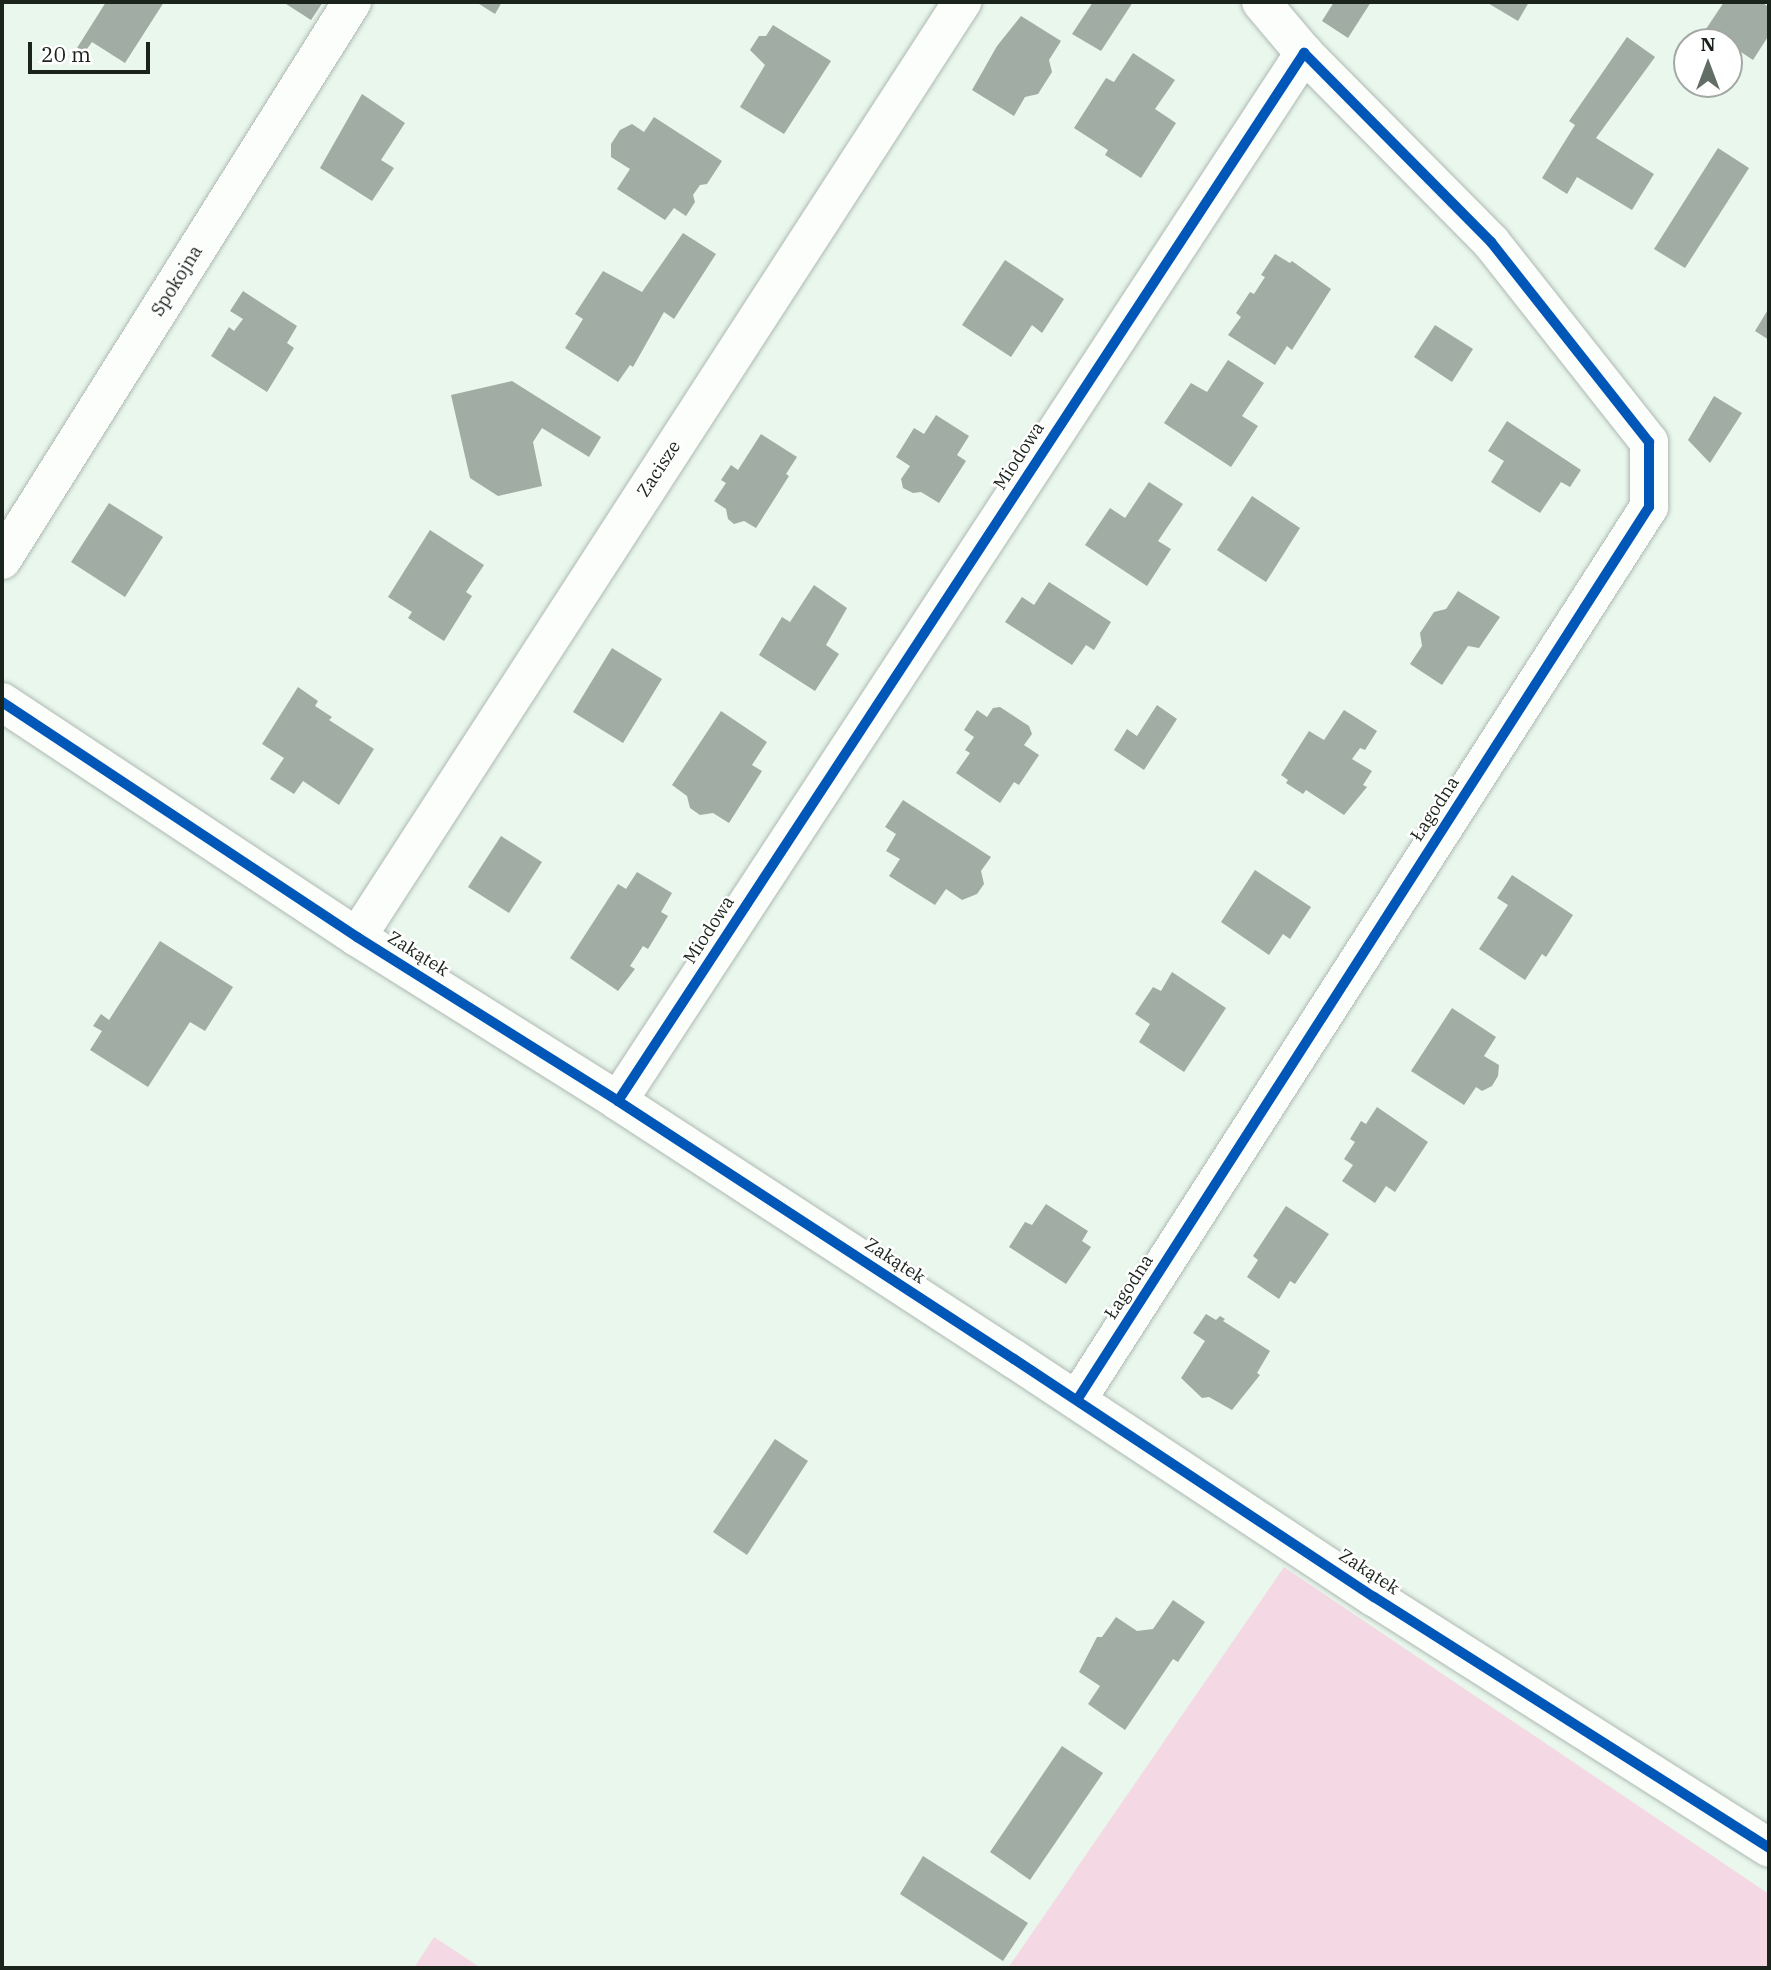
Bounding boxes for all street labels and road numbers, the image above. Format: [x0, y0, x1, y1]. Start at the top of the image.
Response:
street label: Spokojna [147, 242, 207, 320]
street label: Miodowa [989, 418, 1049, 494]
street label: Zacisze [633, 437, 685, 501]
street label: Łagodna [1406, 773, 1464, 845]
street label: Miodowa [679, 892, 739, 968]
street label: Zakątek [383, 927, 453, 981]
street label: Zakątek [861, 1233, 929, 1289]
street label: Łagodna [1100, 1251, 1158, 1323]
street label: Zakątek [1335, 1544, 1403, 1600]

